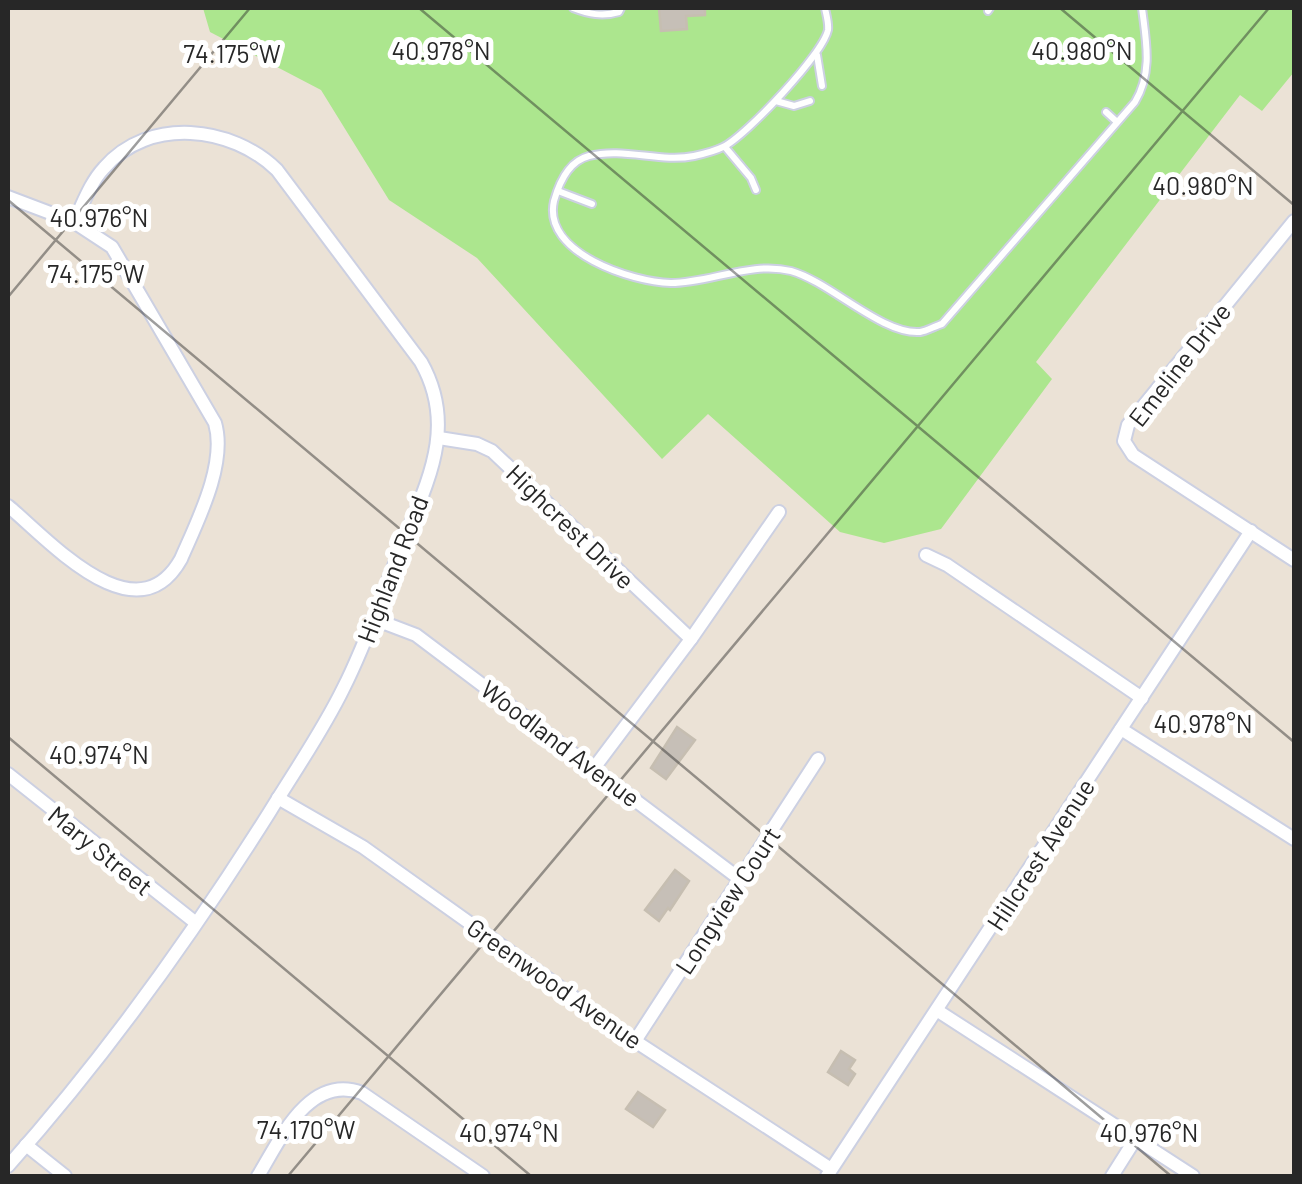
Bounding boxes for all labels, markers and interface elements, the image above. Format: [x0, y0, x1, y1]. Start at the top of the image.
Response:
text: 40.978°N [391, 35, 491, 65]
text: 40.980°N [1031, 35, 1133, 65]
text: 74.175°W [183, 38, 281, 68]
text: 40.980°N [1152, 170, 1254, 200]
text: 40.976°N [49, 202, 149, 232]
text: 74.175°W [47, 258, 145, 288]
street label: Emeline Drive [1121, 296, 1237, 432]
street label: Highcrest Drive [501, 457, 641, 595]
street label: Highland Road [350, 491, 434, 647]
street label: Woodland Avenue [475, 673, 647, 813]
text: 40.978°N [1153, 708, 1253, 738]
text: 40.974°N [49, 739, 149, 769]
street label: Hillcrest Avenue [980, 773, 1100, 935]
street label: Mary Street [43, 799, 159, 901]
street label: Longview Court [668, 821, 786, 979]
street label: Greenwood Avenue [462, 911, 648, 1055]
text: 74.170°W [257, 1114, 355, 1144]
text: 40.974°N [459, 1117, 559, 1147]
text: 40.976°N [1099, 1117, 1199, 1147]

